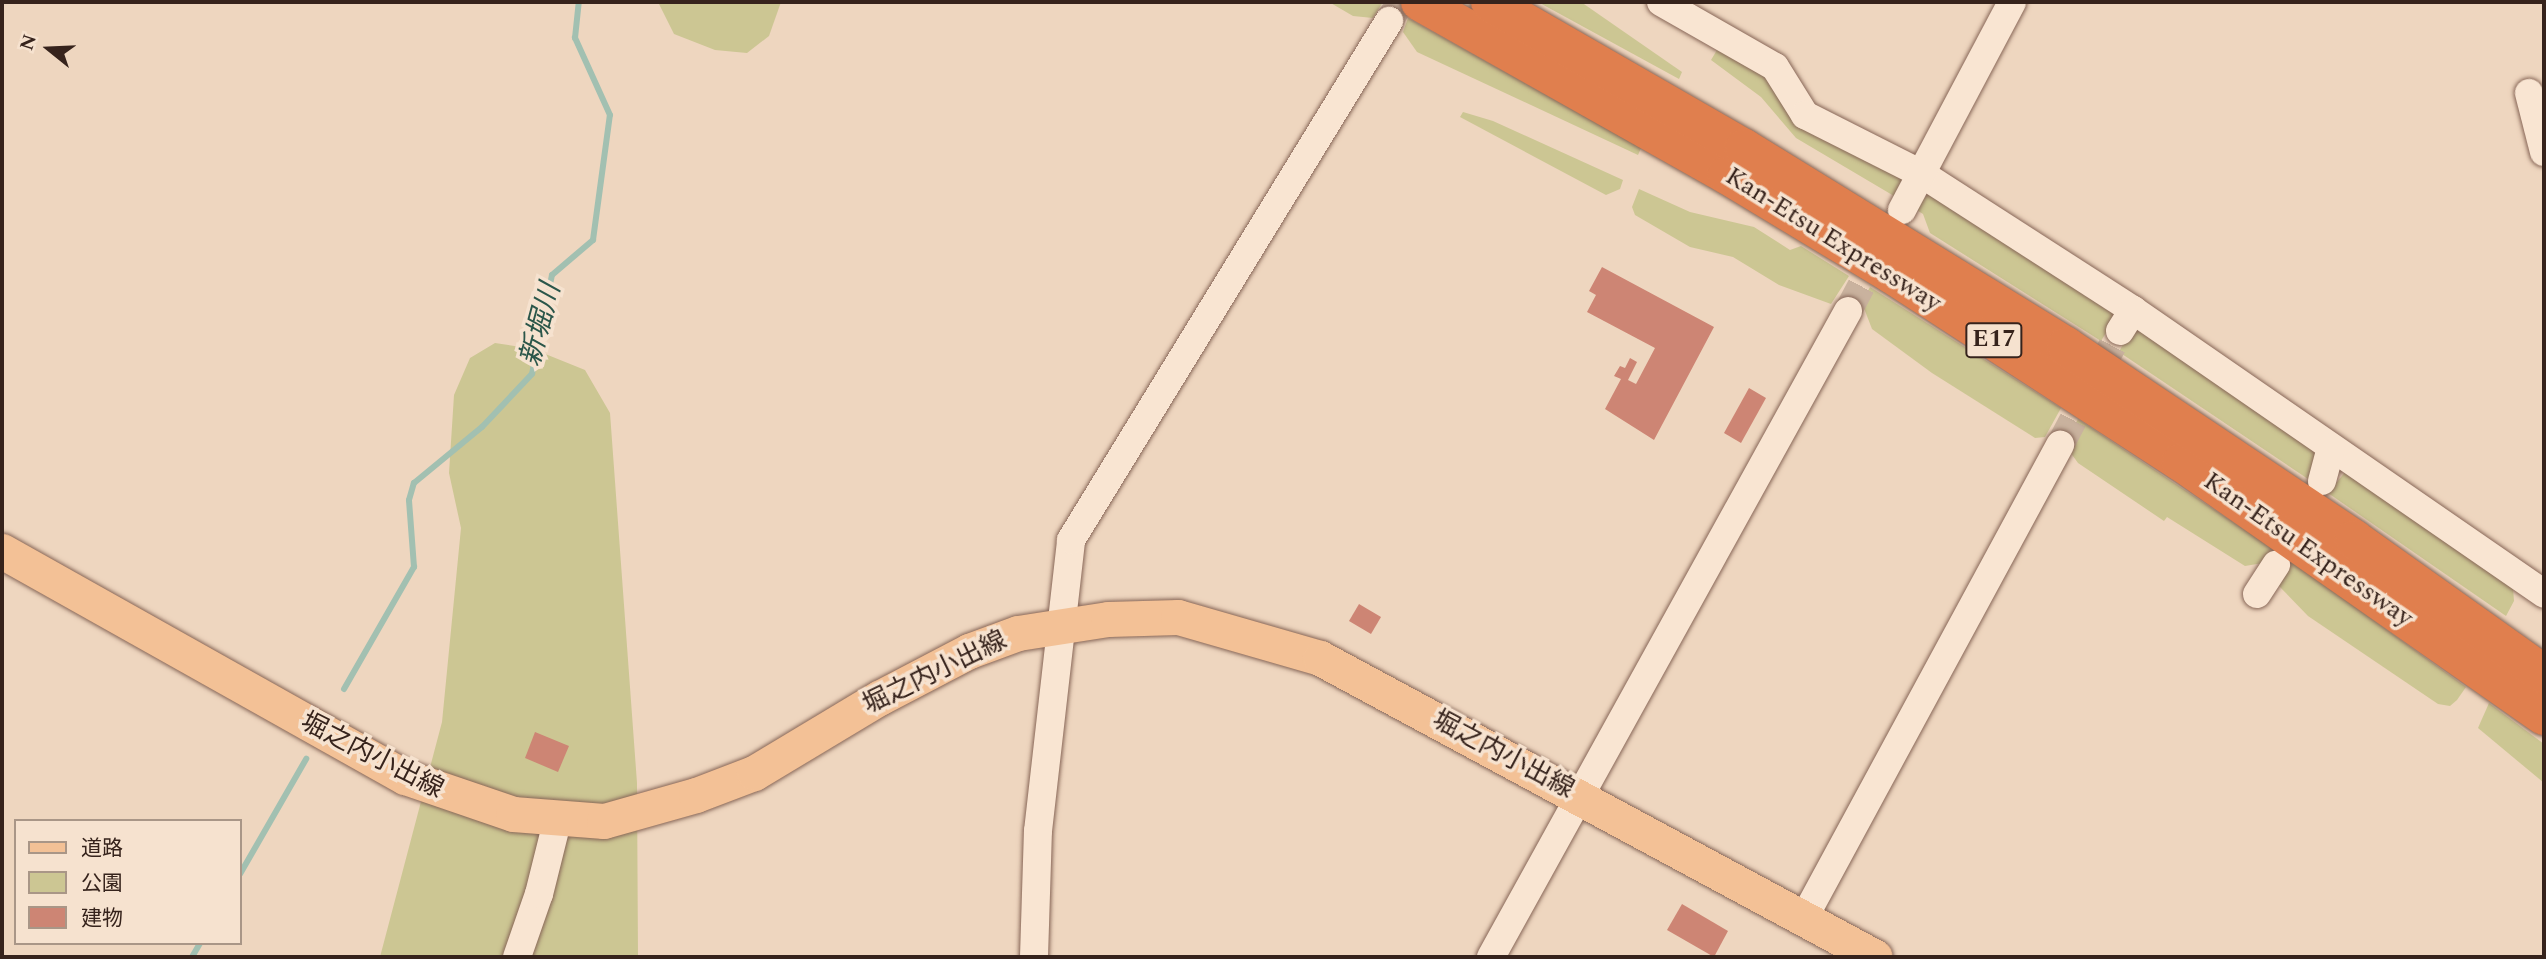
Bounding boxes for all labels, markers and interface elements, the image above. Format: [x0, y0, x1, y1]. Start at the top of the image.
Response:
north arrow [14, 14, 84, 84]
text: N [12, 31, 45, 54]
street label: Kan-Etsu Expressway [1719, 161, 1947, 319]
water label: 新堀川 [514, 280, 568, 370]
road number: E17 [1964, 320, 2024, 360]
street label: Kan-Etsu Expressway [2197, 466, 2419, 634]
street label: 堀之内小出線 [858, 625, 1012, 721]
street label: 堀之内小出線 [1427, 705, 1579, 805]
street label: 堀之内小出線 [295, 707, 449, 805]
legend [14, 819, 242, 945]
text: 道路 [81, 833, 123, 865]
text: 公園 [81, 868, 123, 900]
text: 建物 [81, 903, 123, 935]

